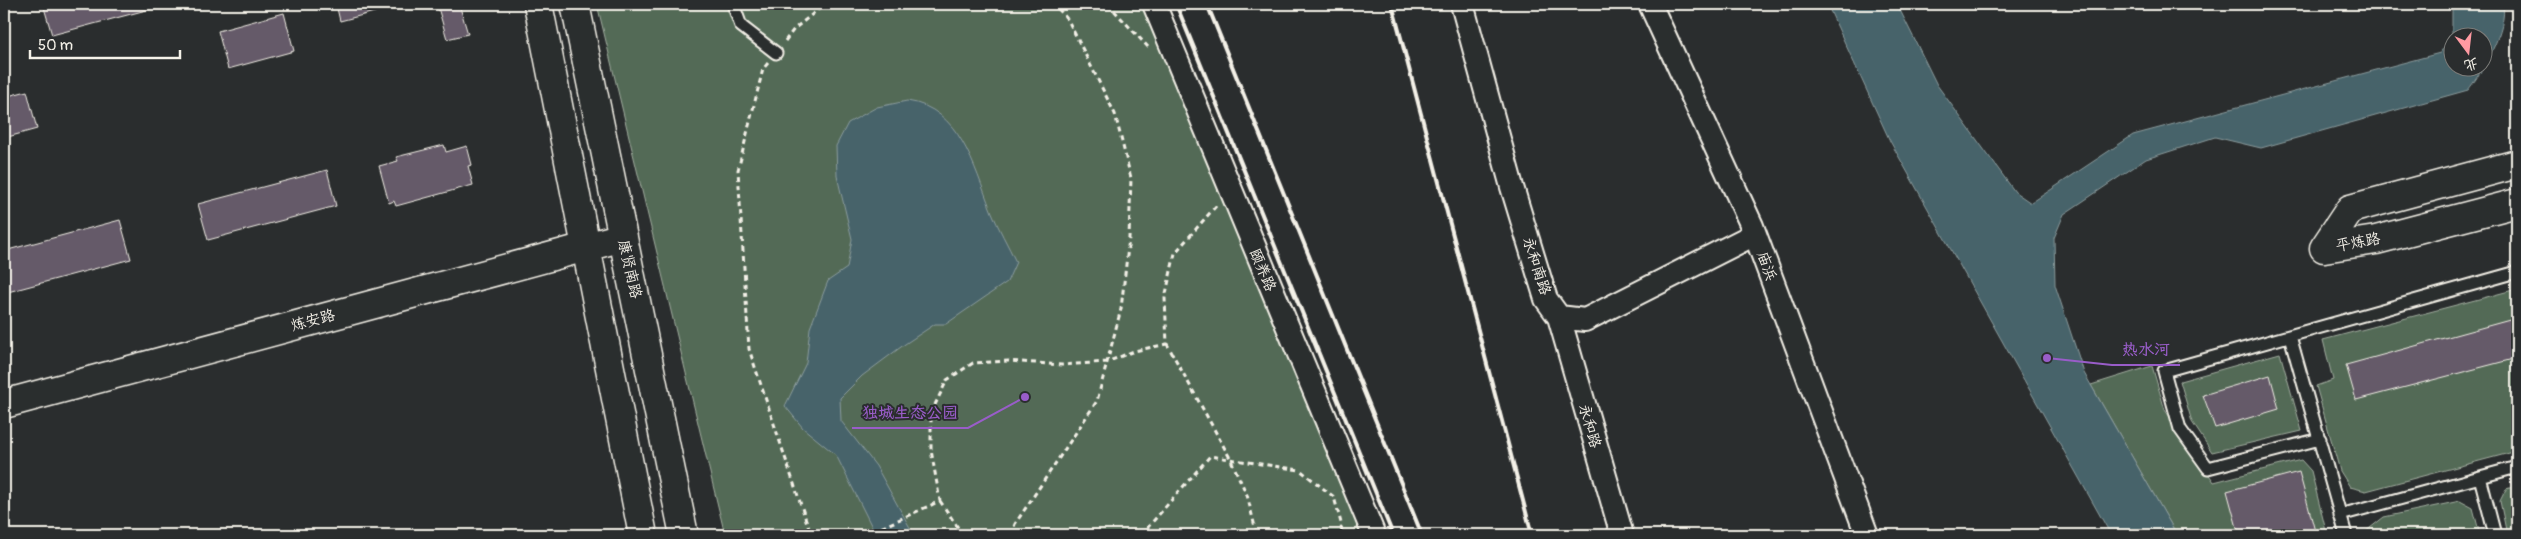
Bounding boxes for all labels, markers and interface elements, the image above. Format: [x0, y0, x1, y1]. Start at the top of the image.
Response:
scale bar [30, 28, 180, 60]
north arrow [2444, 28, 2494, 78]
text: 50 m [38, 36, 73, 55]
text: 北 [2462, 54, 2480, 74]
street label: 平炼路 [2334, 229, 2382, 256]
street label: 永和南路 [1518, 235, 1555, 298]
street label: 康贤南路 [614, 238, 646, 300]
street label: 颐养路 [1245, 246, 1280, 295]
street label: 庙浜 [1752, 249, 1781, 284]
street label: 炼安路 [289, 305, 337, 335]
callout: 热水河 [2112, 334, 2180, 365]
text: 热水河 [2122, 340, 2170, 360]
callout: 独城生态公园 [852, 397, 968, 428]
street label: 永和路 [1574, 402, 1605, 450]
text: 独城生态公园 [862, 403, 958, 423]

